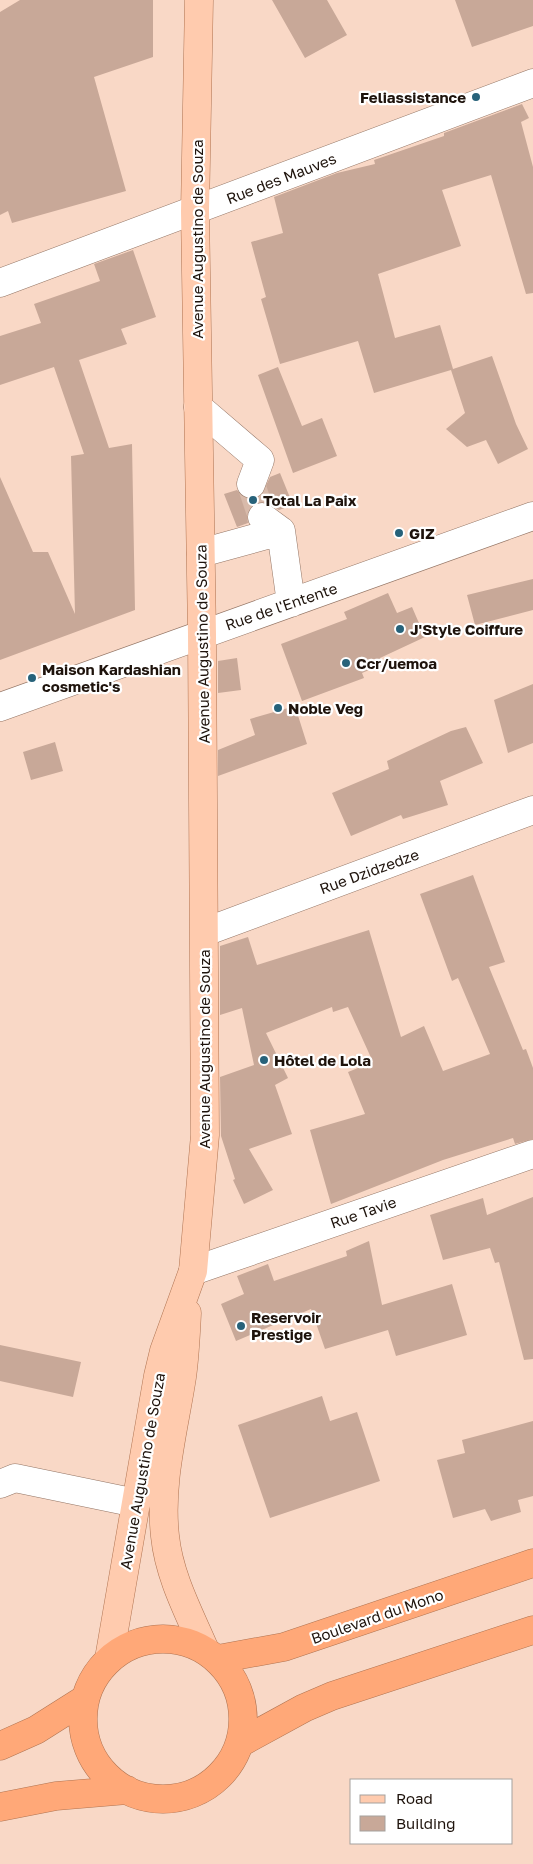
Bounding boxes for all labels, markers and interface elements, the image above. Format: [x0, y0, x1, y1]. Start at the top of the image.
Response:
place label: Feliassistance [360, 88, 466, 106]
marker: Feliassistance [470, 91, 482, 103]
street label: Avenue Augustino de Souza [188, 139, 206, 339]
street label: Rue des Mauves [224, 149, 339, 207]
place label: Total La Paix [263, 491, 357, 509]
marker: Total La Paix [247, 494, 259, 506]
place label: GIZ [409, 524, 435, 542]
marker: GIZ [393, 527, 405, 539]
street label: Avenue Augustino de Souza [191, 544, 213, 744]
street label: Rue de l'Entente [223, 578, 340, 634]
place label: J'Style Coiffure [410, 620, 523, 638]
marker: J'Style Coiffure [394, 623, 406, 635]
place label: Ccr/uemoa [356, 654, 437, 672]
marker: Ccr/uemoa [340, 657, 352, 669]
place label: Maison Kardashian cosmetic's [42, 660, 181, 695]
marker: Maison Kardashian cosmetic's [26, 672, 38, 684]
place label: Noble Veg [288, 699, 363, 717]
marker: Noble Veg [272, 702, 284, 714]
street label: Rue Dzidzedze [317, 845, 421, 897]
street label: Avenue Augustino de Souza [195, 949, 213, 1149]
place label: Hôtel de Lola [274, 1051, 371, 1069]
marker: Hôtel de Lola [258, 1054, 270, 1066]
street label: Rue Tavie [328, 1192, 399, 1232]
place label: Reservoir Prestige [251, 1308, 321, 1343]
marker: Reservoir Prestige [235, 1320, 247, 1332]
street label: Avenue Augustino de Souza [116, 1371, 168, 1571]
street label: Boulevard du Mono [309, 1585, 445, 1647]
legend [350, 1779, 513, 1844]
text: Road [396, 1789, 433, 1807]
text: Building [396, 1814, 456, 1832]

